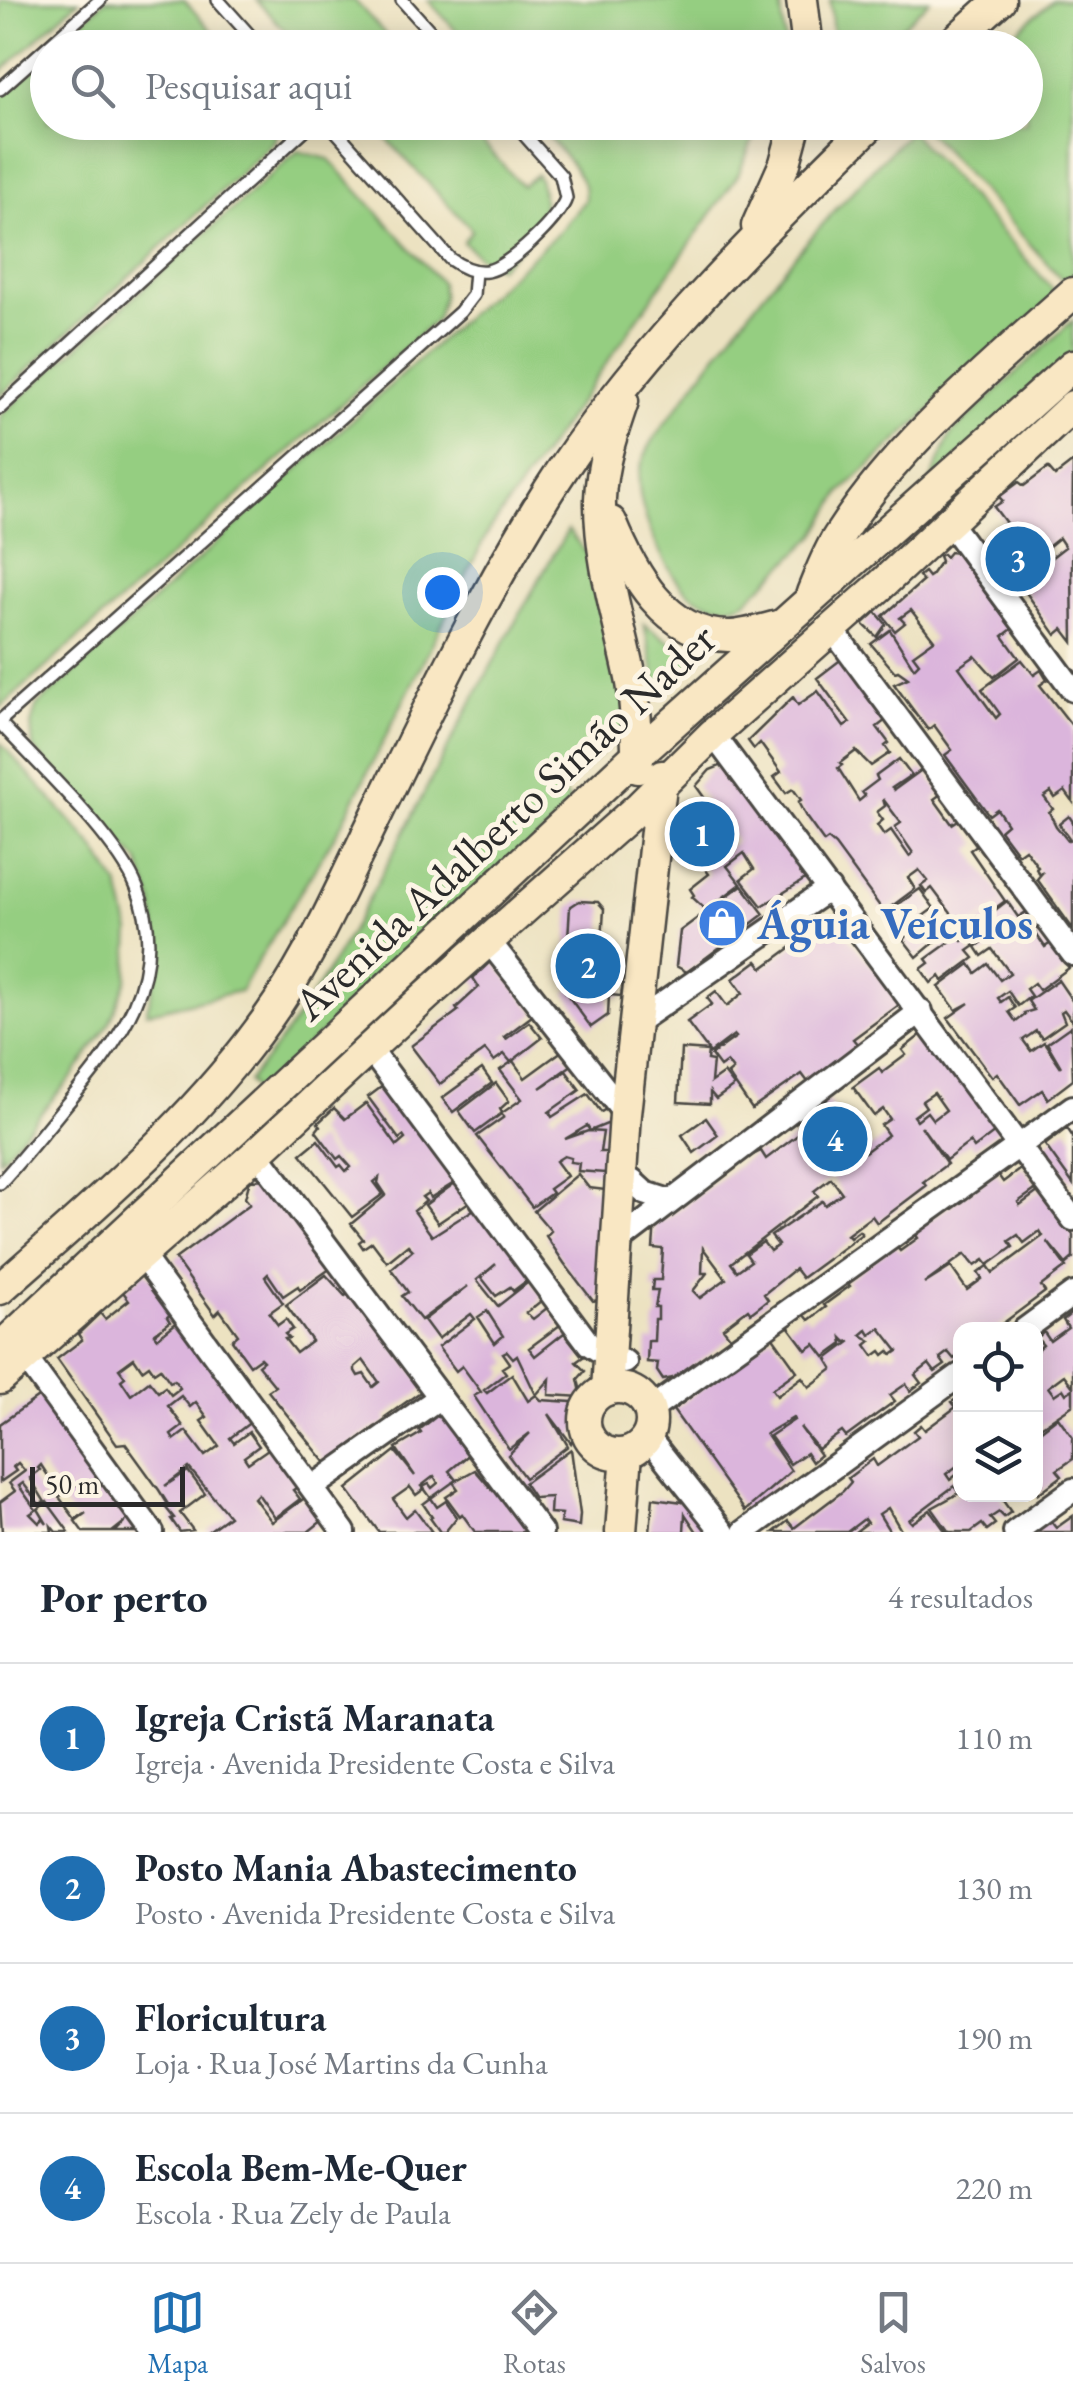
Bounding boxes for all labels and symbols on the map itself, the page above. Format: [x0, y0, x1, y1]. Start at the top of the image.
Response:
pin: 3 [986, 522, 1050, 596]
your location [417, 567, 468, 618]
street label: Avenida Adalberto Simão Nader [280, 610, 728, 1033]
pin: 1 [670, 796, 734, 872]
place label: Águia Veículos [756, 894, 1033, 953]
shop icon: Águia Veículos [696, 897, 748, 949]
pin: 2 [556, 928, 620, 1004]
pin: 4 [802, 1102, 868, 1176]
scale bar [30, 1462, 185, 1506]

